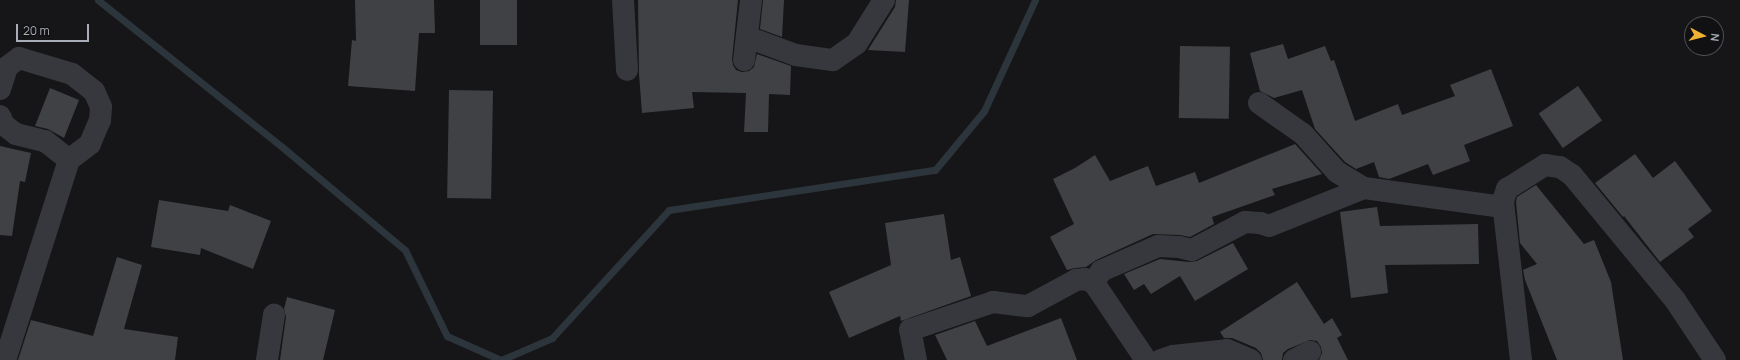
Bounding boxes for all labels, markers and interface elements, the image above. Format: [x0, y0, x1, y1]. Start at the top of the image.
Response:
scale bar [18, 16, 91, 42]
north arrow [1684, 16, 1724, 56]
text: 20 m [23, 22, 50, 39]
text: N [1707, 33, 1723, 42]

